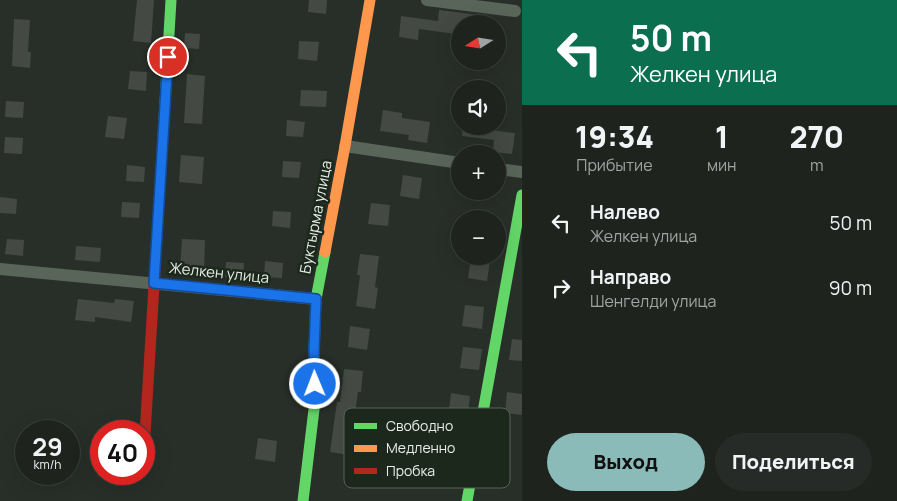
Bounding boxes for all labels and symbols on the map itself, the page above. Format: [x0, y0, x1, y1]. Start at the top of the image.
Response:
north arrow [451, 15, 506, 70]
pin [147, 36, 189, 78]
street label: Буктырма улица [294, 158, 337, 275]
street label: Желкен улица [168, 257, 270, 288]
position arrow [288, 357, 340, 409]
legend [344, 408, 510, 488]
text: Свободно [386, 416, 453, 435]
speed limit sign: 40 [90, 420, 155, 485]
text: Медленно [386, 438, 455, 457]
text: Пробка [386, 461, 435, 480]

